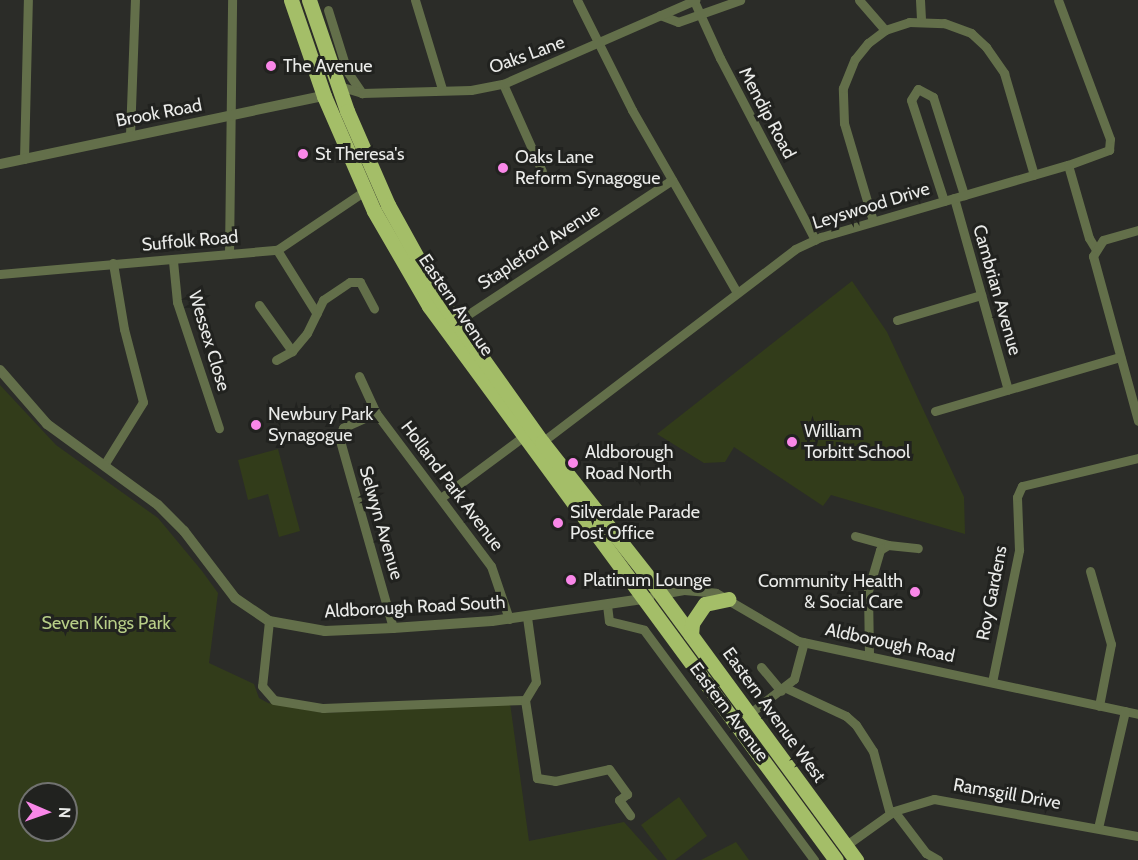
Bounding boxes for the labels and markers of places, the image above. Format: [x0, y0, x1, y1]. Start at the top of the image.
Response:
place label: The Avenue [283, 55, 373, 77]
marker: The Avenue [264, 59, 278, 73]
place label: St Theresa's [315, 143, 405, 165]
marker: St Theresa's [296, 147, 310, 161]
place label: Oaks Lane Reform Synagogue [515, 147, 660, 190]
marker: Oaks Lane Reform Synagogue [496, 161, 510, 175]
place label: Newbury Park Synagogue [268, 404, 373, 446]
marker: Newbury Park Synagogue [249, 418, 263, 432]
place label: William Torbitt School [804, 421, 910, 464]
marker: William Torbitt School [785, 435, 799, 449]
place label: Aldborough Road North [585, 442, 674, 484]
marker: Aldborough Road North [566, 456, 580, 470]
place label: Silverdale Parade Post Office [570, 502, 700, 544]
marker: Silverdale Parade Post Office [551, 516, 565, 530]
place label: Platinum Lounge [583, 569, 712, 591]
place label: Community Health & Social Care [758, 571, 903, 614]
marker: Platinum Lounge [564, 573, 578, 587]
marker: Community Health & Social Care [908, 585, 922, 599]

